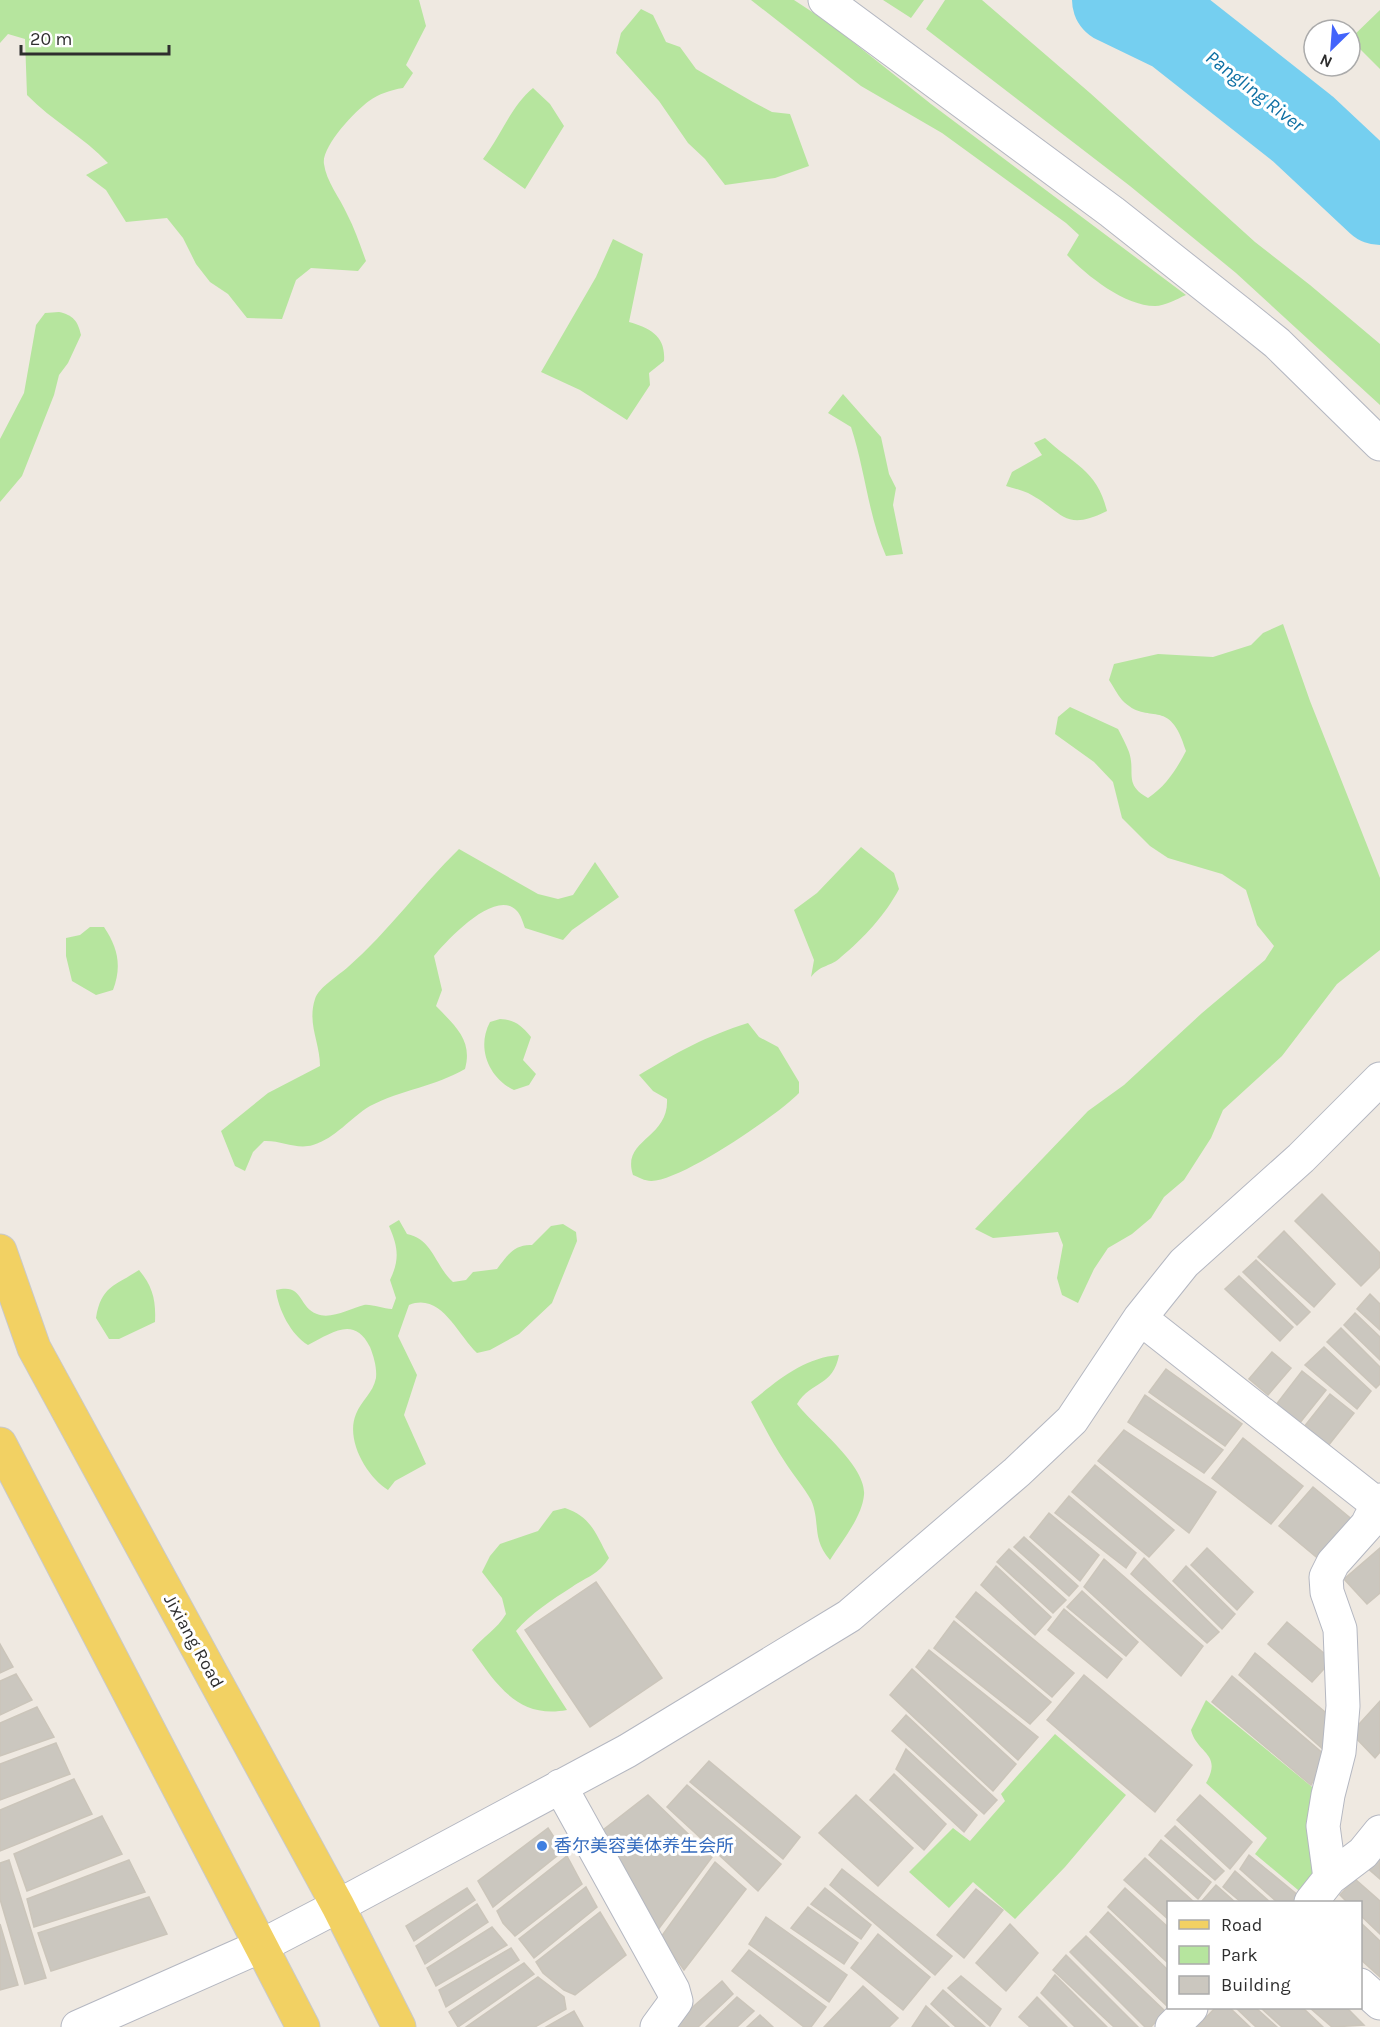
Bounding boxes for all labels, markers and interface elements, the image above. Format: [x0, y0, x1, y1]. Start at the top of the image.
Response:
scale bar [21, 18, 170, 56]
north arrow [1302, 18, 1362, 78]
text: 20 m [30, 28, 72, 50]
water label: Pangling River [1201, 45, 1310, 137]
text: N [1317, 50, 1335, 72]
street label: Jixiang Road [159, 1590, 229, 1692]
place label: 香尔美容美体养生会所 [554, 1835, 734, 1857]
marker: 香尔美容美体养生会所 [535, 1839, 549, 1853]
legend [1167, 1901, 1362, 2009]
text: Road [1221, 1914, 1262, 1936]
text: Park [1221, 1944, 1258, 1966]
text: Building [1221, 1974, 1291, 1996]

